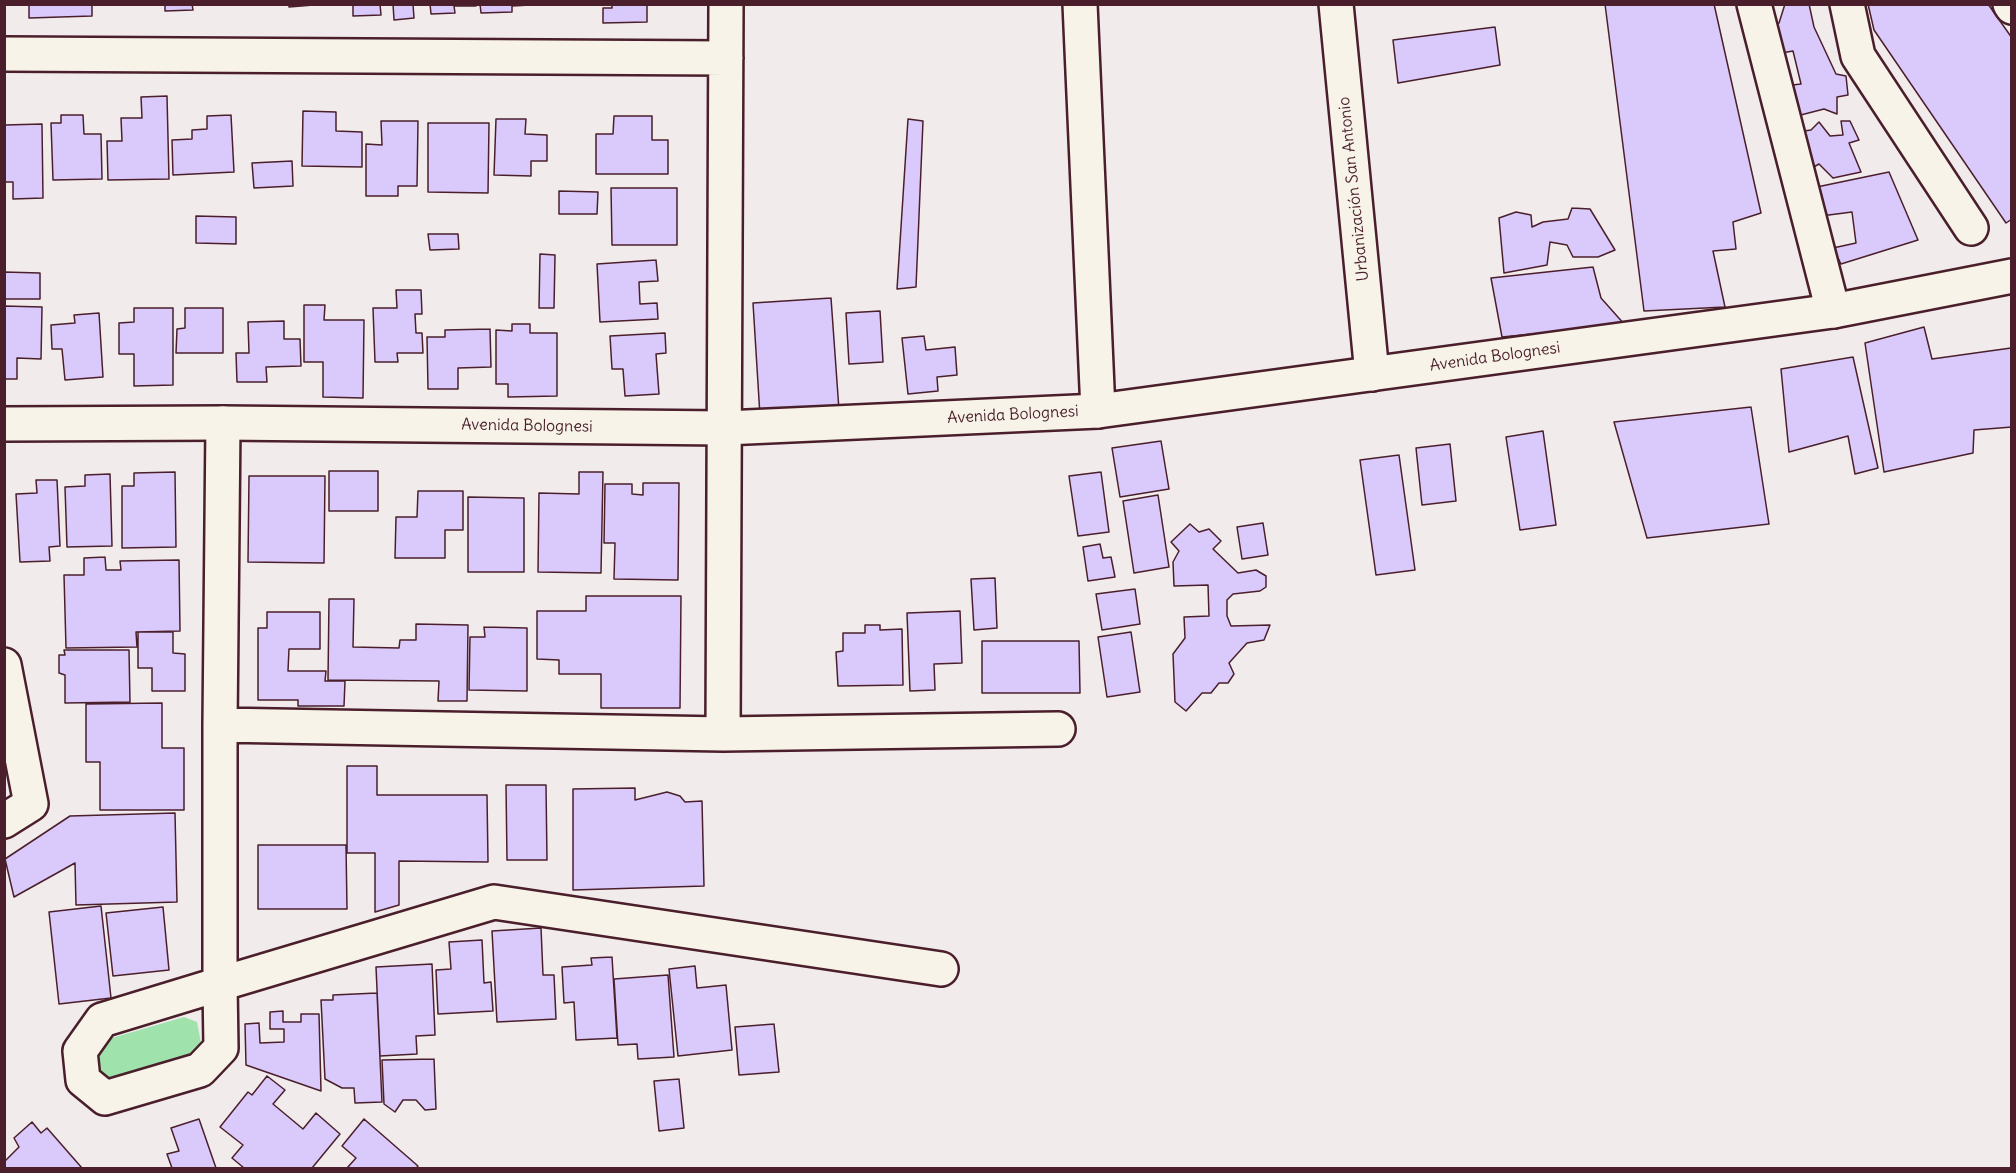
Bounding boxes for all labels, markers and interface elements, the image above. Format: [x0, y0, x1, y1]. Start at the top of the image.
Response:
street label: Urbanización San Antonio [1335, 96, 1373, 282]
street label: Avenida Bolognesi [1429, 338, 1561, 376]
street label: Avenida Bolognesi [947, 402, 1079, 428]
street label: Avenida Bolognesi [461, 415, 593, 437]

